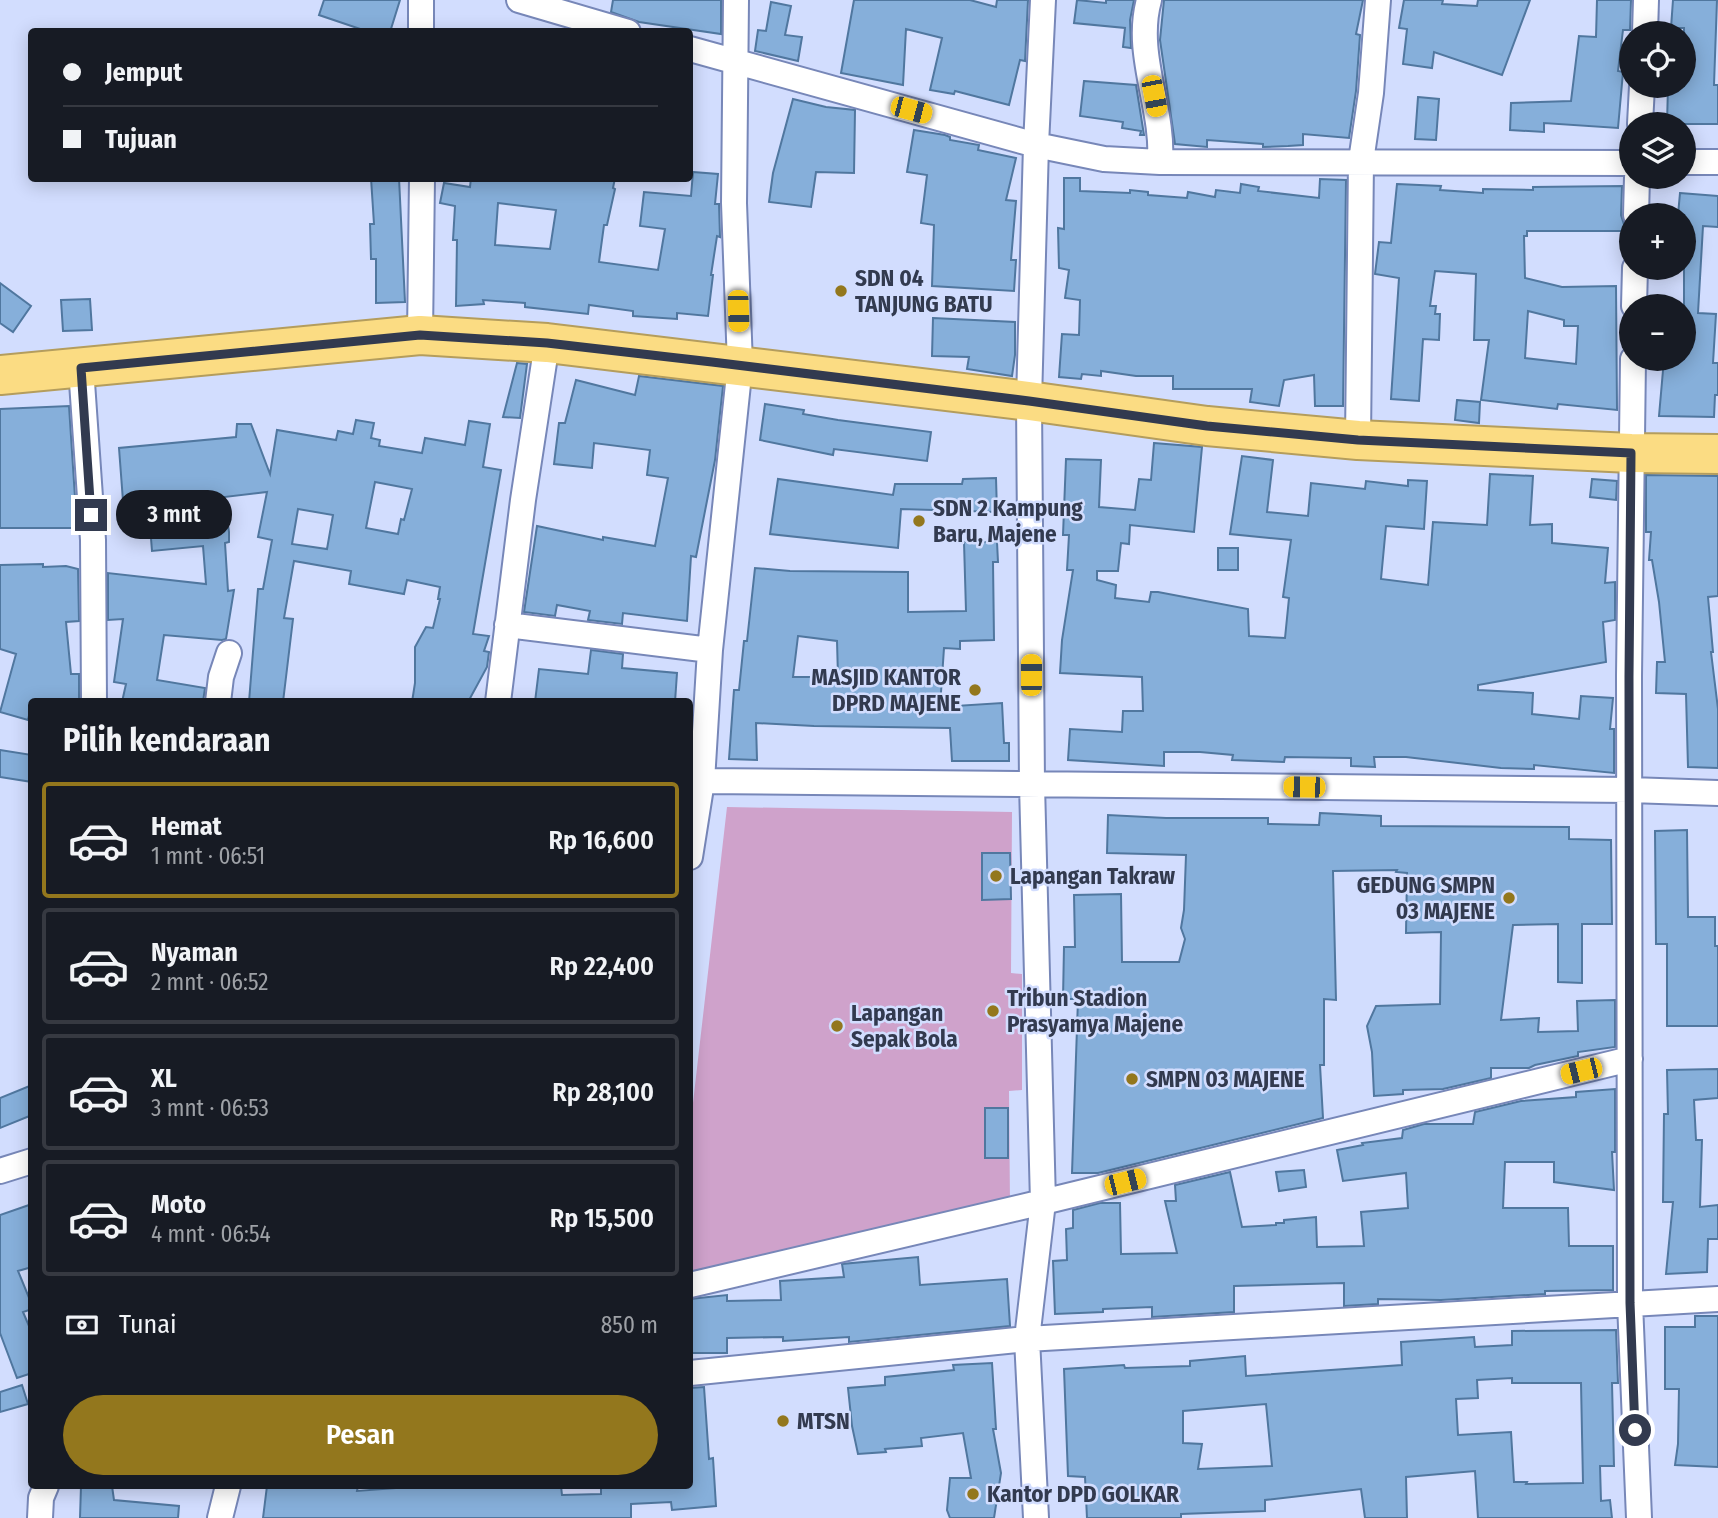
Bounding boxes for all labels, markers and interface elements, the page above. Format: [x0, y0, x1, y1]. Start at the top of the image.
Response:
map controls [1619, 21, 1696, 371]
button: locate [1619, 21, 1696, 98]
text: Jemput [105, 57, 182, 88]
car [1140, 73, 1169, 119]
car [888, 94, 935, 126]
button: layers [1619, 112, 1696, 189]
text: Tujuan [105, 124, 177, 155]
button: + [1619, 203, 1696, 280]
place label: SDN 04 TANJUNG BATU [855, 264, 993, 318]
marker: SDN 04 TANJUNG BATU [833, 283, 849, 299]
car [727, 290, 750, 332]
button: − [1619, 294, 1696, 371]
callout: 3 mnt [116, 490, 231, 540]
place label: SDN 2 Kampung Baru, Majene [933, 494, 1083, 548]
route end [75, 499, 107, 531]
text: 3 mnt [147, 500, 201, 528]
marker: SDN 2 Kampung Baru, Majene [911, 513, 927, 529]
car [1021, 654, 1042, 696]
place label: MASJID KANTOR DPRD MAJENE [811, 663, 962, 717]
marker: MASJID KANTOR DPRD MAJENE [967, 682, 983, 698]
text: Pilih kendaraan [63, 721, 271, 759]
car [1283, 776, 1326, 798]
icon: car [67, 809, 130, 872]
text: Hemat [151, 811, 222, 842]
text: Rp 16,600 [549, 825, 654, 856]
text: 1 mnt · 06:51 [151, 842, 265, 870]
place label: Lapangan Takraw [1010, 862, 1175, 890]
marker: Lapangan Takraw [988, 868, 1004, 884]
place label: GEDUNG SMPN 03 MAJENE [1357, 871, 1495, 925]
marker: GEDUNG SMPN 03 MAJENE [1501, 890, 1517, 906]
icon: car [67, 935, 130, 998]
text: Nyaman [151, 937, 238, 968]
text: Rp 22,400 [550, 951, 654, 982]
text: 2 mnt · 06:52 [151, 968, 268, 996]
place label: Tribun Stadion Prasyamya Majene [1007, 984, 1183, 1038]
place label: Lapangan Sepak Bola [851, 999, 958, 1053]
marker: Tribun Stadion Prasyamya Majene [985, 1003, 1001, 1019]
marker: Lapangan Sepak Bola [829, 1018, 845, 1034]
car [1559, 1056, 1604, 1086]
icon: car [67, 1061, 130, 1124]
text: XL [151, 1063, 177, 1094]
place label: SMPN 03 MAJENE [1146, 1065, 1305, 1093]
marker: SMPN 03 MAJENE [1124, 1071, 1140, 1087]
text: Rp 28,100 [552, 1077, 654, 1108]
text: 3 mnt · 06:53 [151, 1094, 269, 1122]
car [1103, 1167, 1148, 1197]
icon: car [67, 1187, 130, 1250]
text: Moto [151, 1189, 206, 1220]
text: Rp 15,500 [550, 1203, 654, 1234]
text: 4 mnt · 06:54 [151, 1220, 271, 1248]
icon: cash [63, 1306, 101, 1344]
text: Tunai [119, 1309, 177, 1340]
text: 850 m [601, 1311, 658, 1339]
button: Pesan [63, 1395, 658, 1475]
place label: MTSN [797, 1407, 850, 1435]
marker: MTSN [775, 1413, 791, 1429]
route start [1619, 1414, 1651, 1446]
place label: Kantor DPD GOLKAR [987, 1480, 1180, 1508]
marker: Kantor DPD GOLKAR [965, 1486, 981, 1502]

